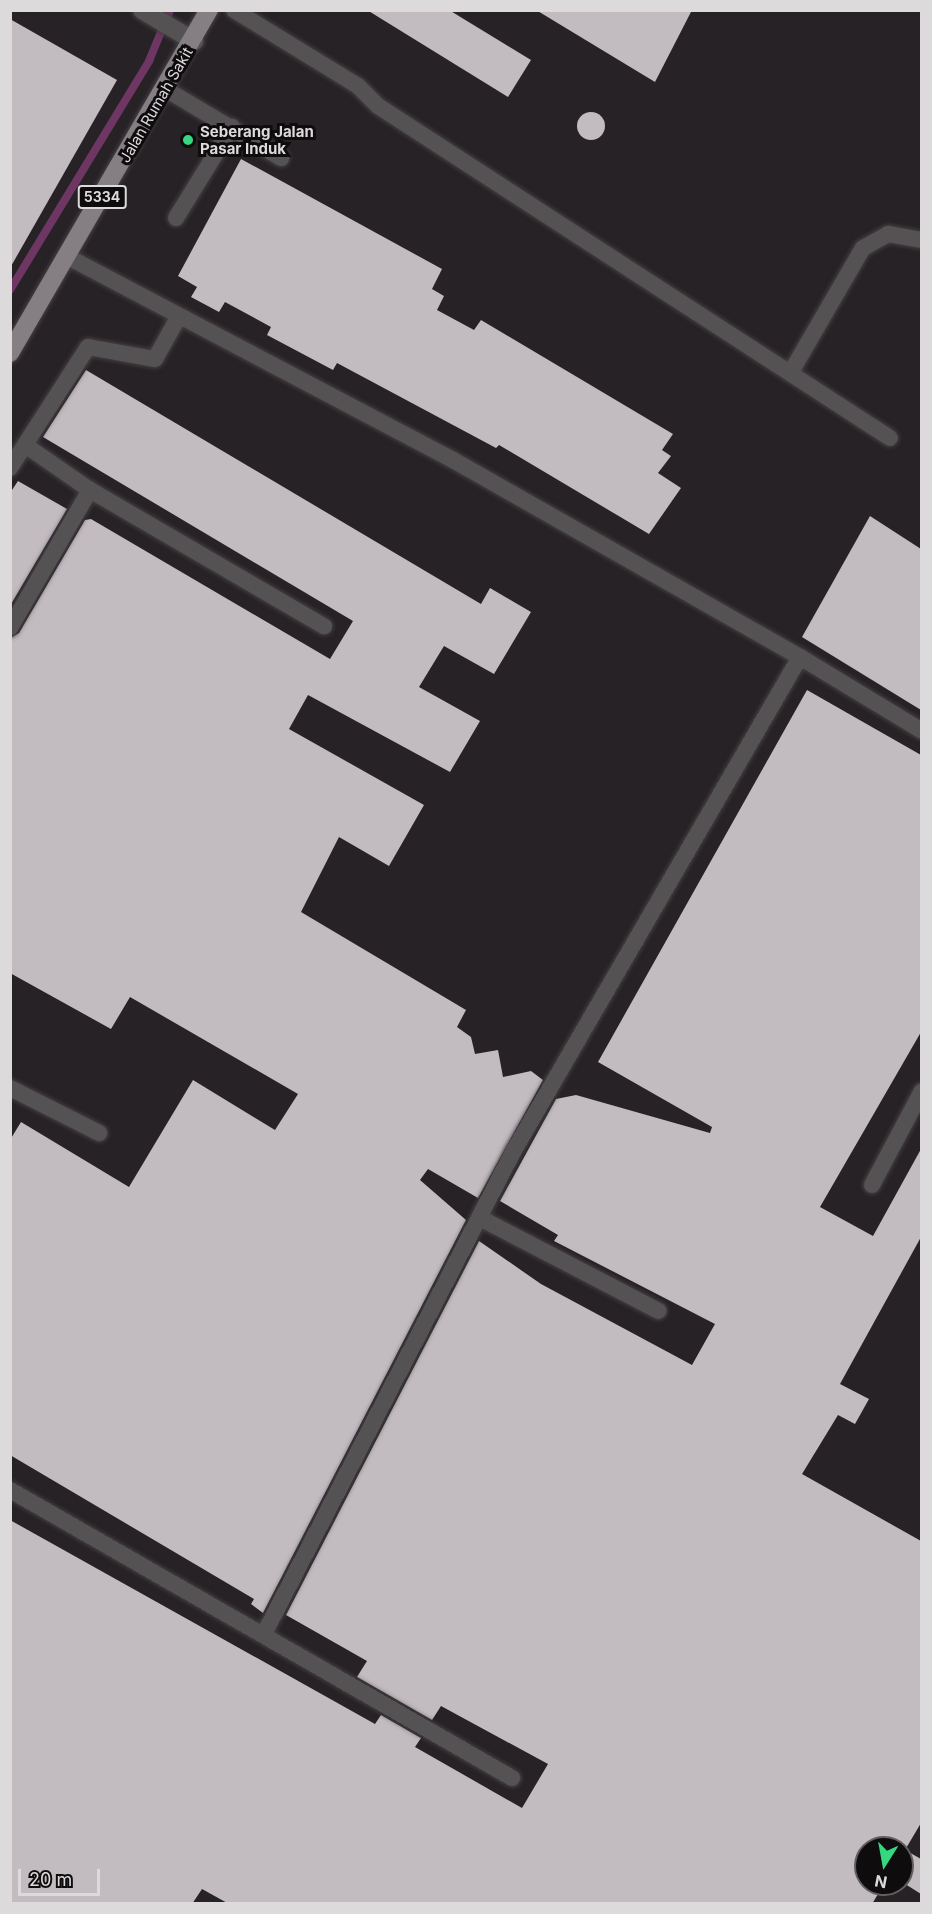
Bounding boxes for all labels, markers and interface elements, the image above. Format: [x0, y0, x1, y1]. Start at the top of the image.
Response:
street label: Jalan Rumah Sakit [116, 44, 196, 166]
place label: Seberang Jalan Pasar Induk [200, 122, 314, 157]
marker: Seberang Jalan Pasar Induk [181, 133, 195, 147]
road number: 5334 [76, 186, 128, 208]
north arrow [854, 1836, 914, 1896]
scale bar [21, 1857, 104, 1895]
text: 20 m [29, 1869, 72, 1890]
text: N [873, 1871, 889, 1893]

